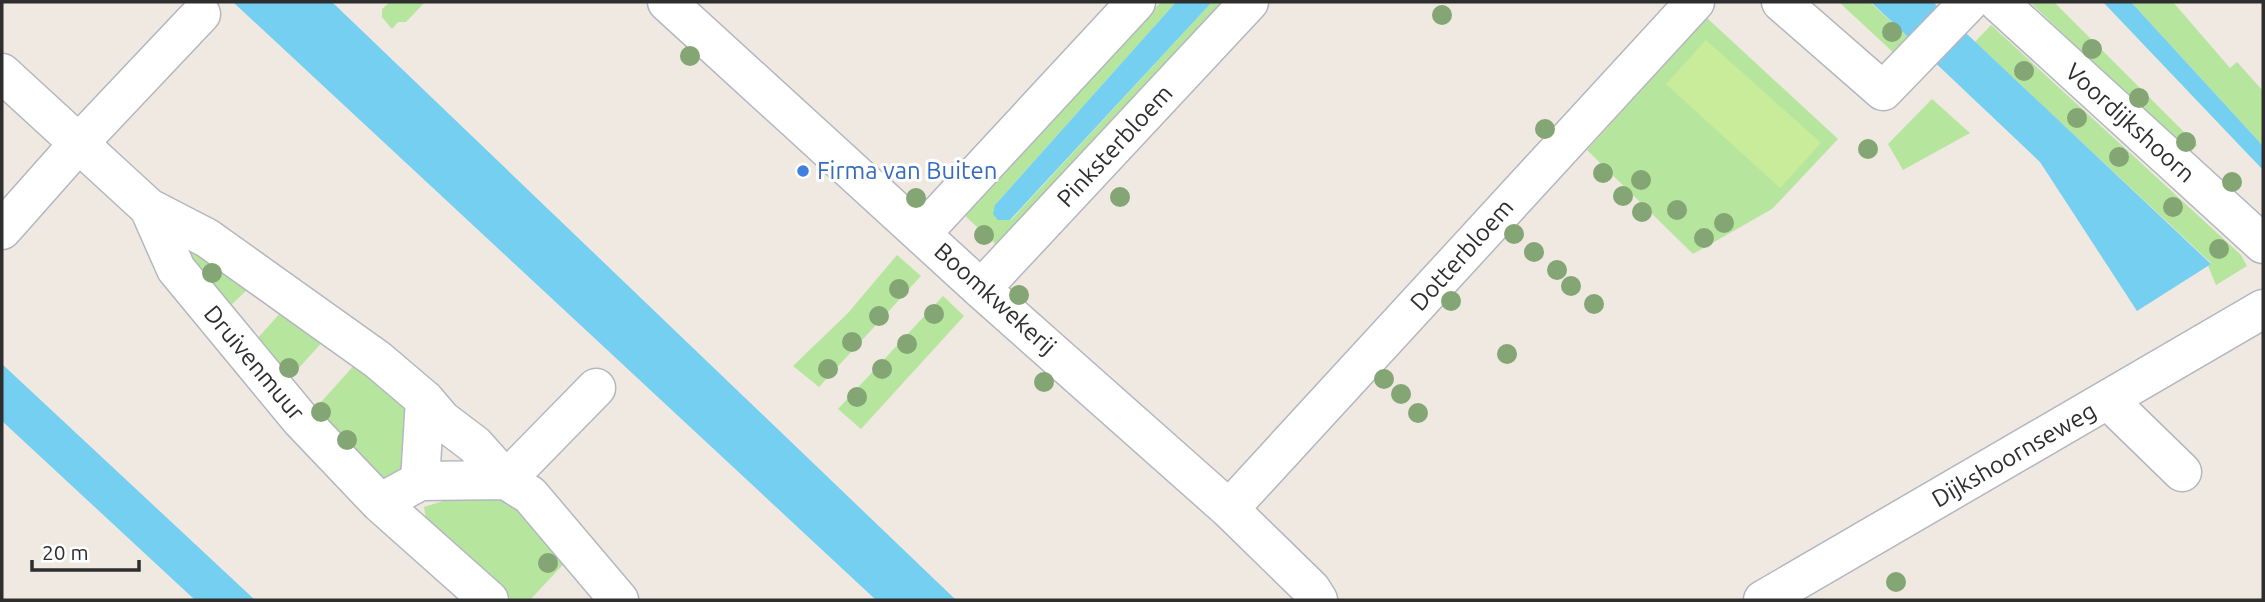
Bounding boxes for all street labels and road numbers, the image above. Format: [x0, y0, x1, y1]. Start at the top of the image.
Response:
street label: Voordijkshoorn [2060, 58, 2200, 188]
street label: Pinksterbloem [1051, 79, 1178, 212]
street label: Dotterbloem [1405, 193, 1519, 316]
street label: Boomkwekerij [929, 237, 1062, 360]
street label: Druivenmuur [199, 300, 310, 426]
street label: Dijkshoornseweg [1927, 397, 2101, 513]

